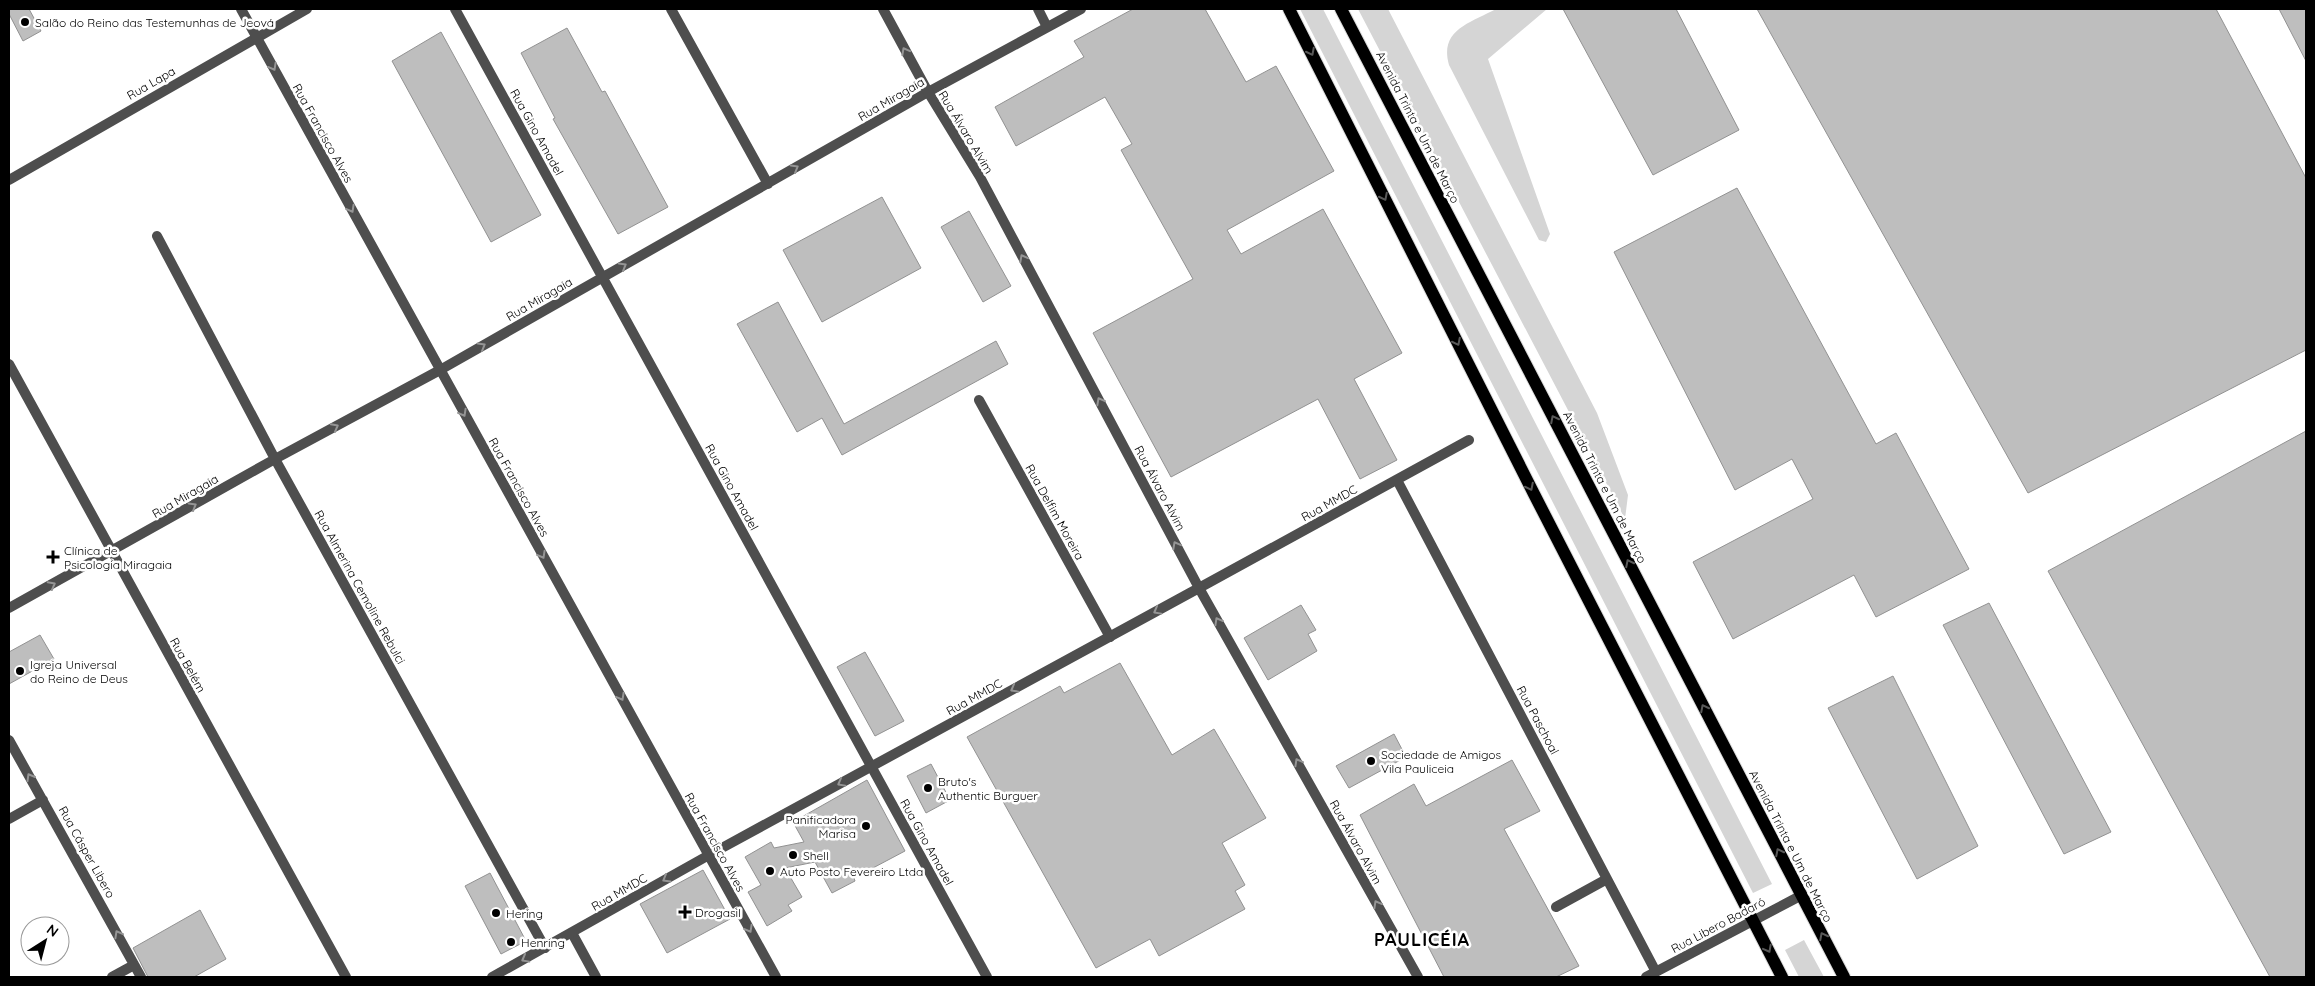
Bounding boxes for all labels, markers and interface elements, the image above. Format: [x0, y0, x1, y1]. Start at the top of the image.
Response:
place label: Salão do Reino das Testemunhas de Jeová [35, 15, 274, 30]
marker: Salão do Reino das Testemunhas de Jeová [19, 16, 31, 28]
one-way arrow [902, 47, 912, 56]
one-way arrow [1305, 47, 1315, 56]
street label: Avenida Trinta e Um de Março [1373, 49, 1463, 205]
one-way arrow [267, 62, 277, 71]
street label: Rua Lapa [124, 63, 178, 103]
street label: Rua Miragaia [855, 74, 927, 124]
street label: Rua Francisco Alves [290, 81, 357, 185]
street label: Rua Gino Amadel [507, 86, 567, 178]
street label: Rua Álvaro Alvim [935, 88, 997, 176]
one-way arrow [790, 165, 799, 175]
one-way arrow [1378, 192, 1388, 201]
one-way arrow [345, 204, 355, 213]
one-way arrow [1019, 254, 1029, 263]
one-way arrow [618, 262, 627, 272]
street label: Rua Miragaia [503, 274, 575, 324]
one-way arrow [1451, 337, 1461, 346]
one-way arrow [477, 343, 486, 353]
one-way arrow [1096, 398, 1106, 407]
one-way arrow [457, 408, 467, 417]
street label: Avenida Trinta e Um de Março [1560, 409, 1650, 565]
one-way arrow [1550, 416, 1560, 425]
one-way arrow [330, 423, 339, 433]
street label: Rua Francisco Alves [486, 435, 553, 539]
street label: Rua Gino Amadel [702, 441, 762, 533]
street label: Rua Álvaro Alvim [1131, 443, 1189, 533]
street label: Rua Delfim Moreira [1022, 461, 1088, 563]
street label: Rua Miragaia [149, 471, 221, 521]
street label: Rua MMDC [1298, 481, 1360, 524]
one-way arrow [1524, 482, 1534, 491]
one-way arrow [188, 502, 197, 512]
street label: Rua Almerina Cemoline Rebulci [311, 507, 409, 667]
one-way arrow [1172, 541, 1182, 550]
place label: Clínica de Psicologia Miragaia [64, 543, 172, 572]
marker: Clínica de Psicologia Miragaia [46, 550, 60, 564]
one-way arrow [536, 550, 546, 559]
one-way arrow [1625, 560, 1635, 569]
one-way arrow [46, 581, 55, 591]
one-way arrow [1153, 605, 1162, 615]
one-way arrow [1214, 617, 1224, 626]
street label: Rua Belém [167, 635, 209, 695]
place label: Igreja Universal do Reino de Deus [30, 657, 128, 686]
marker: Igreja Universal do Reino de Deus [14, 665, 26, 677]
street label: Rua MMDC [943, 675, 1005, 718]
one-way arrow [1010, 683, 1019, 693]
street label: Rua Paschoal [1514, 683, 1562, 757]
one-way arrow [615, 692, 625, 701]
one-way arrow [1700, 704, 1710, 713]
place label: Sociedade de Amigos Vila Pauliceia [1381, 747, 1502, 776]
marker: Sociedade de Amigos Vila Pauliceia [1365, 755, 1377, 767]
one-way arrow [1294, 759, 1304, 768]
street label: Avenida Trinta e Um de Março [1746, 768, 1836, 924]
one-way arrow [27, 773, 37, 782]
place label: Bruto's Authentic Burguer [938, 774, 1038, 803]
one-way arrow [837, 777, 846, 787]
marker: Bruto's Authentic Burguer [922, 782, 934, 794]
street label: Rua Francisco Alves [682, 790, 749, 894]
street label: Rua Gino Amadel [897, 796, 957, 888]
street label: Rua Álvaro Alvim [1327, 797, 1385, 887]
street label: Rua Cásper Libero [56, 803, 118, 901]
place label: Panificadora Marisa [785, 812, 856, 841]
marker: Panificadora Marisa [860, 820, 872, 832]
place label: Shell [803, 848, 829, 863]
one-way arrow [1775, 848, 1785, 857]
marker: Shell [787, 849, 799, 861]
place label: Auto Posto Fevereiro Ltda [780, 864, 923, 879]
marker: Auto Posto Fevereiro Ltda [764, 865, 776, 877]
street label: Rua MMDC [589, 870, 650, 914]
one-way arrow [663, 873, 672, 883]
street label: Rua Libero Badaró [1668, 894, 1768, 956]
one-way arrow [1373, 900, 1383, 909]
place label: Drogasil [695, 905, 741, 920]
place label: Hering [506, 906, 543, 921]
marker: Drogasil [679, 906, 691, 918]
marker: Hering [490, 907, 502, 919]
north arrow [20, 916, 70, 966]
text: N [43, 920, 62, 941]
one-way arrow [743, 923, 753, 932]
district label: PAULICÉIA [1374, 928, 1470, 951]
one-way arrow [114, 931, 124, 940]
one-way arrow [1819, 932, 1829, 941]
place label: Henring [521, 935, 565, 950]
marker: Henring [505, 936, 517, 948]
one-way arrow [1762, 944, 1772, 953]
one-way arrow [521, 953, 530, 963]

